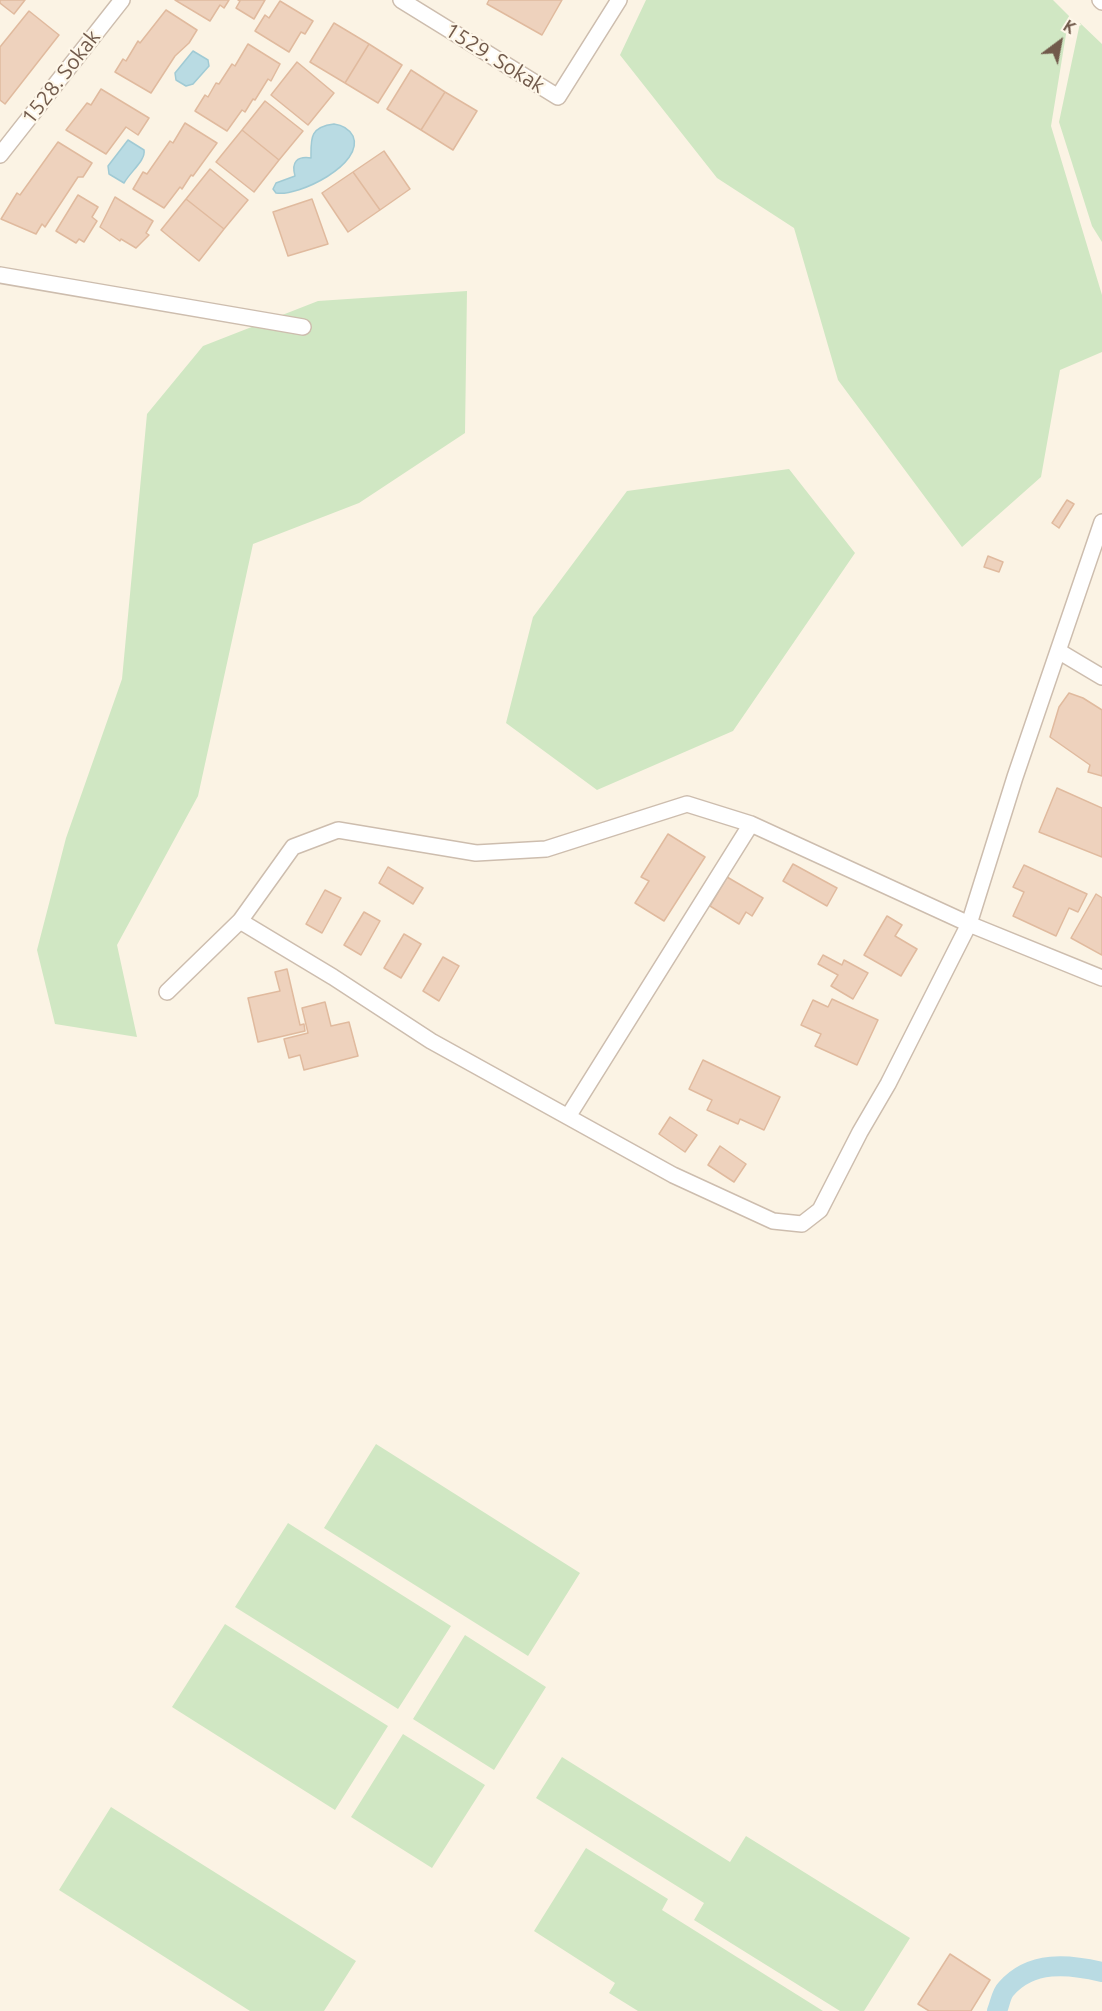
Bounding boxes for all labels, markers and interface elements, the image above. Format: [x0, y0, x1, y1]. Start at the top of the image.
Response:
north arrow [1030, 12, 1090, 72]
text: K [1060, 16, 1079, 37]
street label: 1529. Sokak [441, 17, 549, 99]
street label: 1528. Sokak [16, 25, 106, 129]

